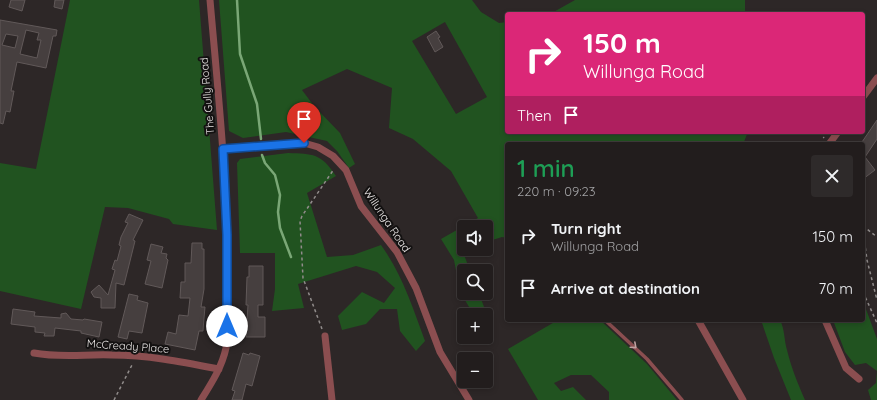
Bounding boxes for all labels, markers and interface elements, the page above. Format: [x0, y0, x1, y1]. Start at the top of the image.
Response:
text: 150 m [583, 25, 661, 60]
icon: right [517, 28, 569, 80]
street label: The Gully Road [197, 57, 217, 135]
text: Willunga Road [583, 60, 705, 83]
pin [287, 102, 321, 143]
icon: arrive [560, 104, 582, 126]
text: Then [517, 106, 552, 125]
icon: arrive [293, 108, 315, 130]
text: 1 min [517, 153, 575, 183]
button: close [811, 155, 853, 197]
text: 220 m · 09:23 [517, 183, 596, 199]
street label: Willunga Road [360, 185, 414, 255]
text: Turn right [551, 219, 622, 238]
map controls [457, 220, 493, 388]
button: sound [457, 220, 493, 256]
icon: right [517, 225, 539, 247]
text: 150 m [813, 227, 853, 246]
text: Willunga Road [551, 238, 639, 254]
button: search [457, 264, 493, 300]
icon: arrive [517, 277, 539, 299]
text: Arrive at destination [551, 279, 700, 298]
text: 70 m [819, 279, 853, 298]
position arrow [206, 305, 248, 347]
button: + [457, 308, 493, 344]
street label: McCready Place [86, 336, 170, 356]
one-way arrow [629, 342, 636, 349]
button: − [457, 352, 493, 388]

